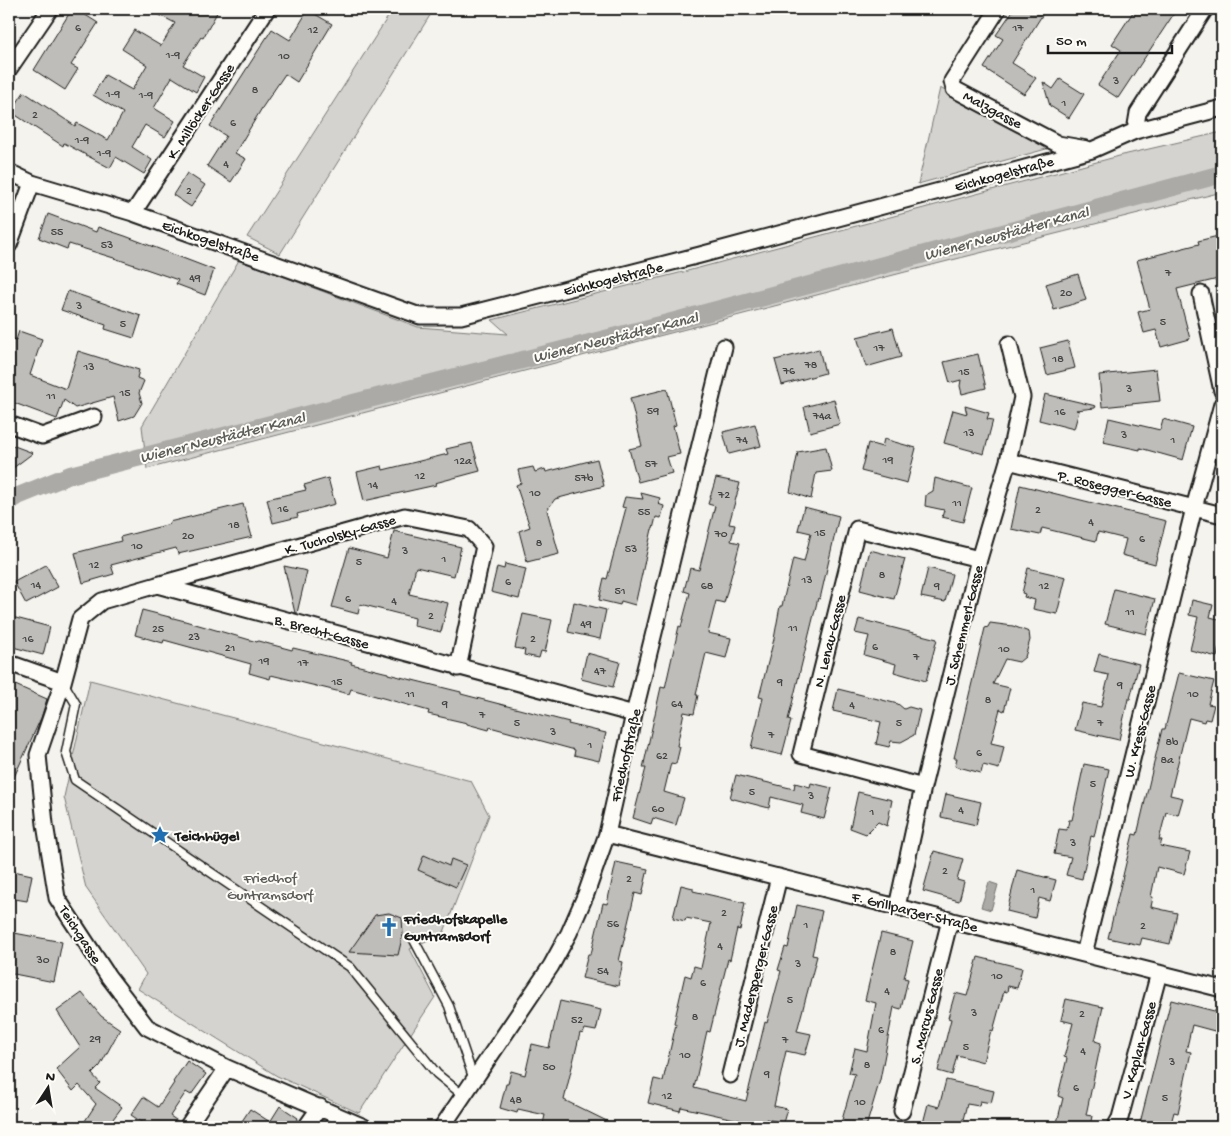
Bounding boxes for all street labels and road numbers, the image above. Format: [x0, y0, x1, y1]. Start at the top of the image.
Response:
street label: K. Millöcker-Gasse [164, 61, 240, 163]
street label: Malzgasse [959, 88, 1025, 134]
street label: Eichkogelstraße [953, 153, 1056, 197]
street label: Eichkogelstraße [159, 217, 262, 267]
street label: Eichkogelstraße [562, 259, 665, 301]
street label: P. Rosegger-Gasse [1055, 467, 1174, 513]
street label: K. Tucholsky-Gasse [283, 511, 398, 560]
street label: J. Schemmerl-Gasse [941, 563, 989, 687]
street label: N. Lenau-Gasse [811, 593, 851, 690]
street label: B. Brecht-Gasse [271, 611, 371, 654]
street label: W. Kress-Gasse [1121, 683, 1161, 780]
street label: Friedhofstraße [607, 707, 647, 805]
street label: F. Grillparzer-Straße [849, 888, 980, 937]
street label: Teichgasse [53, 902, 105, 968]
street label: J. Madersperger-Gasse [731, 903, 783, 1049]
street label: S. Marcus-Gasse [907, 966, 949, 1066]
street label: V. Kaplan-Gasse [1118, 999, 1162, 1102]

